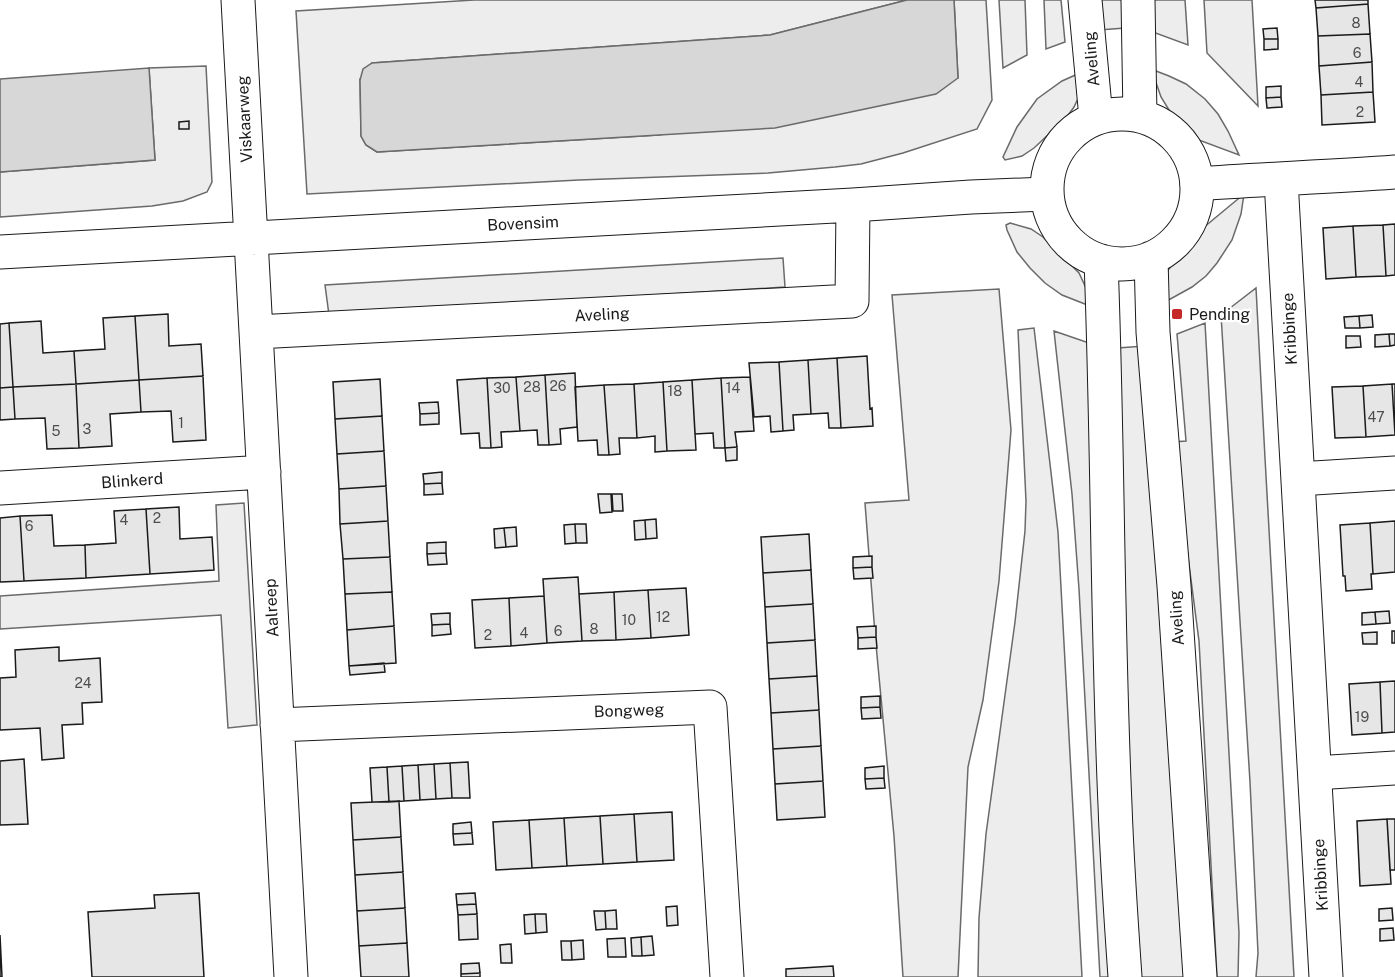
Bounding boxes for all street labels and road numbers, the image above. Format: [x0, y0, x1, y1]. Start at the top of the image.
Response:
street label: Aveling [1080, 31, 1103, 87]
street label: Viskaarweg [233, 75, 256, 163]
street label: Bovensim [487, 212, 559, 235]
street label: Kribbinge [1278, 292, 1301, 366]
street label: Aveling [574, 304, 630, 325]
street label: Blinkerd [100, 469, 164, 492]
street label: Aalreep [260, 578, 283, 638]
street label: Aveling [1165, 590, 1188, 646]
street label: Bongweg [594, 700, 665, 721]
street label: Kribbinge [1309, 838, 1332, 912]

